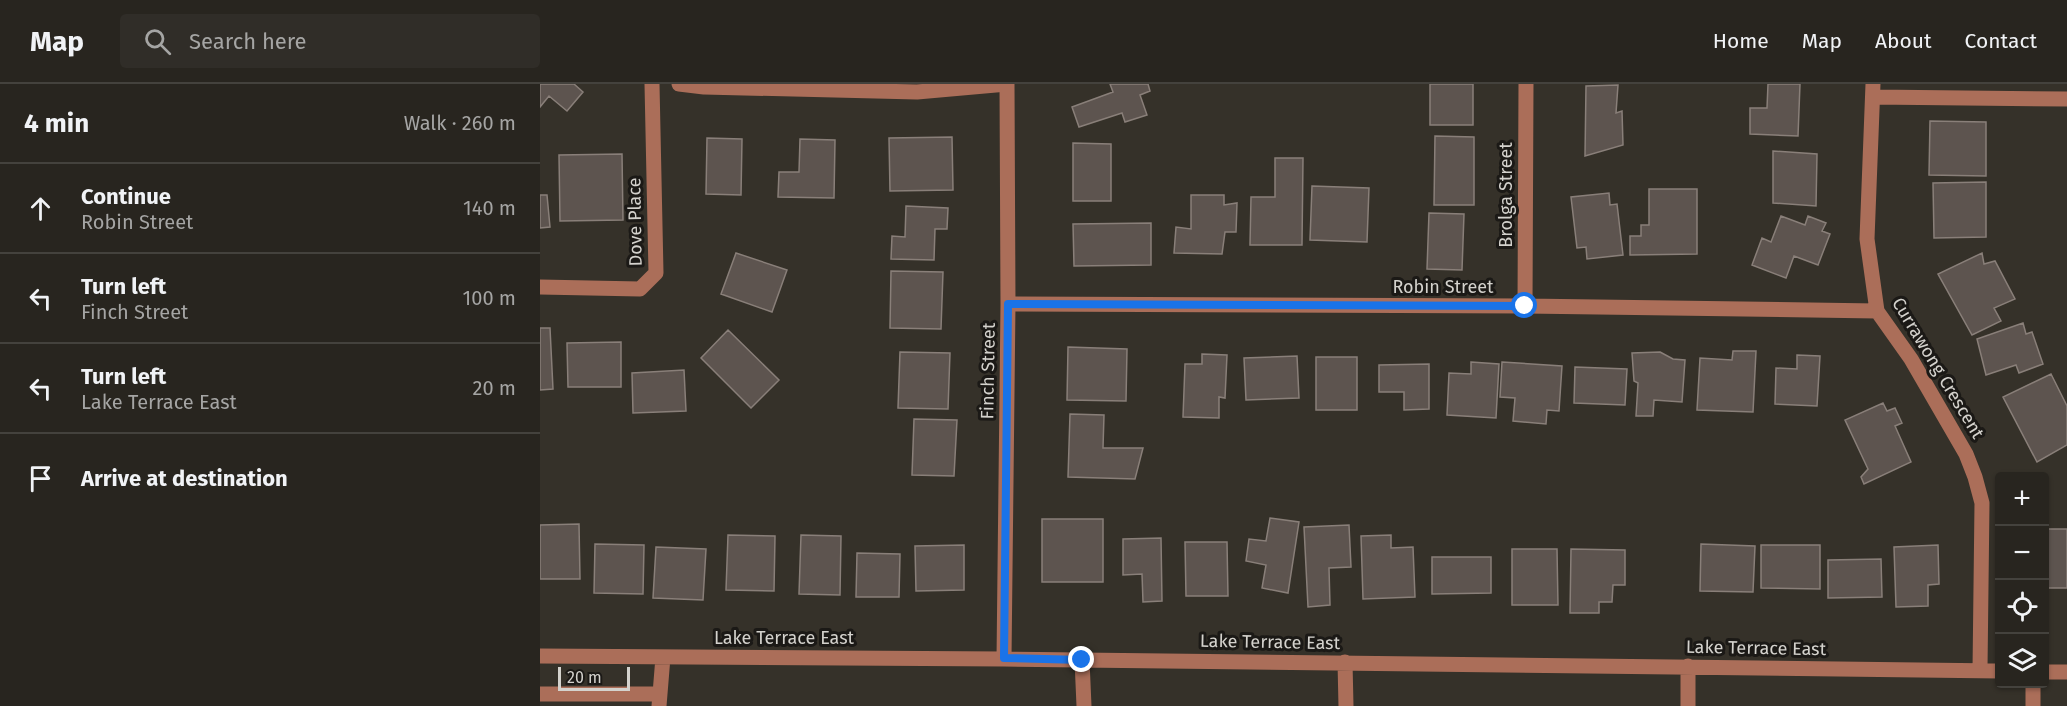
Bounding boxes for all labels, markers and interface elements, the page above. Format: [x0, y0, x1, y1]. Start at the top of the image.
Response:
search box [120, 14, 540, 68]
text: Map [30, 25, 84, 58]
icon: search [141, 25, 174, 58]
text: Search here [189, 28, 307, 55]
text: Home [1713, 28, 1769, 54]
text: Map [1802, 28, 1842, 54]
text: About [1875, 28, 1932, 54]
text: Contact [1965, 28, 2037, 54]
text: 4 min [24, 108, 89, 139]
text: Walk · 260 m [404, 111, 516, 135]
street label: Brolga Street [1495, 142, 1517, 248]
street label: Dove Place [623, 177, 647, 267]
text: Continue [81, 183, 171, 210]
icon: ahead [24, 192, 57, 225]
text: 140 m [463, 196, 516, 220]
text: Robin Street [81, 210, 193, 234]
text: Turn left [81, 273, 166, 300]
street label: Robin Street [1392, 276, 1494, 298]
icon: left [24, 282, 57, 315]
text: 100 m [463, 286, 516, 310]
route start [1511, 292, 1537, 318]
street label: Currawong Crescent [1887, 293, 1989, 443]
text: Finch Street [81, 300, 188, 324]
street label: Finch Street [976, 322, 1000, 419]
text: Turn left [81, 363, 166, 390]
icon: left [24, 372, 57, 405]
text: 20 m [473, 376, 516, 400]
text: Lake Terrace East [81, 390, 237, 414]
icon: arrive [24, 462, 57, 495]
text: Arrive at destination [81, 465, 288, 492]
map controls [1995, 472, 2049, 688]
button: + [1995, 472, 2049, 526]
button: − [1995, 526, 2049, 580]
button: locate [1995, 580, 2049, 634]
street label: Lake Terrace East [714, 627, 855, 649]
street label: Lake Terrace East [1200, 630, 1341, 654]
button: layers [1995, 634, 2049, 688]
street label: Lake Terrace East [1686, 636, 1827, 660]
route end [1068, 646, 1094, 672]
scale bar [558, 664, 630, 692]
text: 20 m [567, 668, 602, 687]

